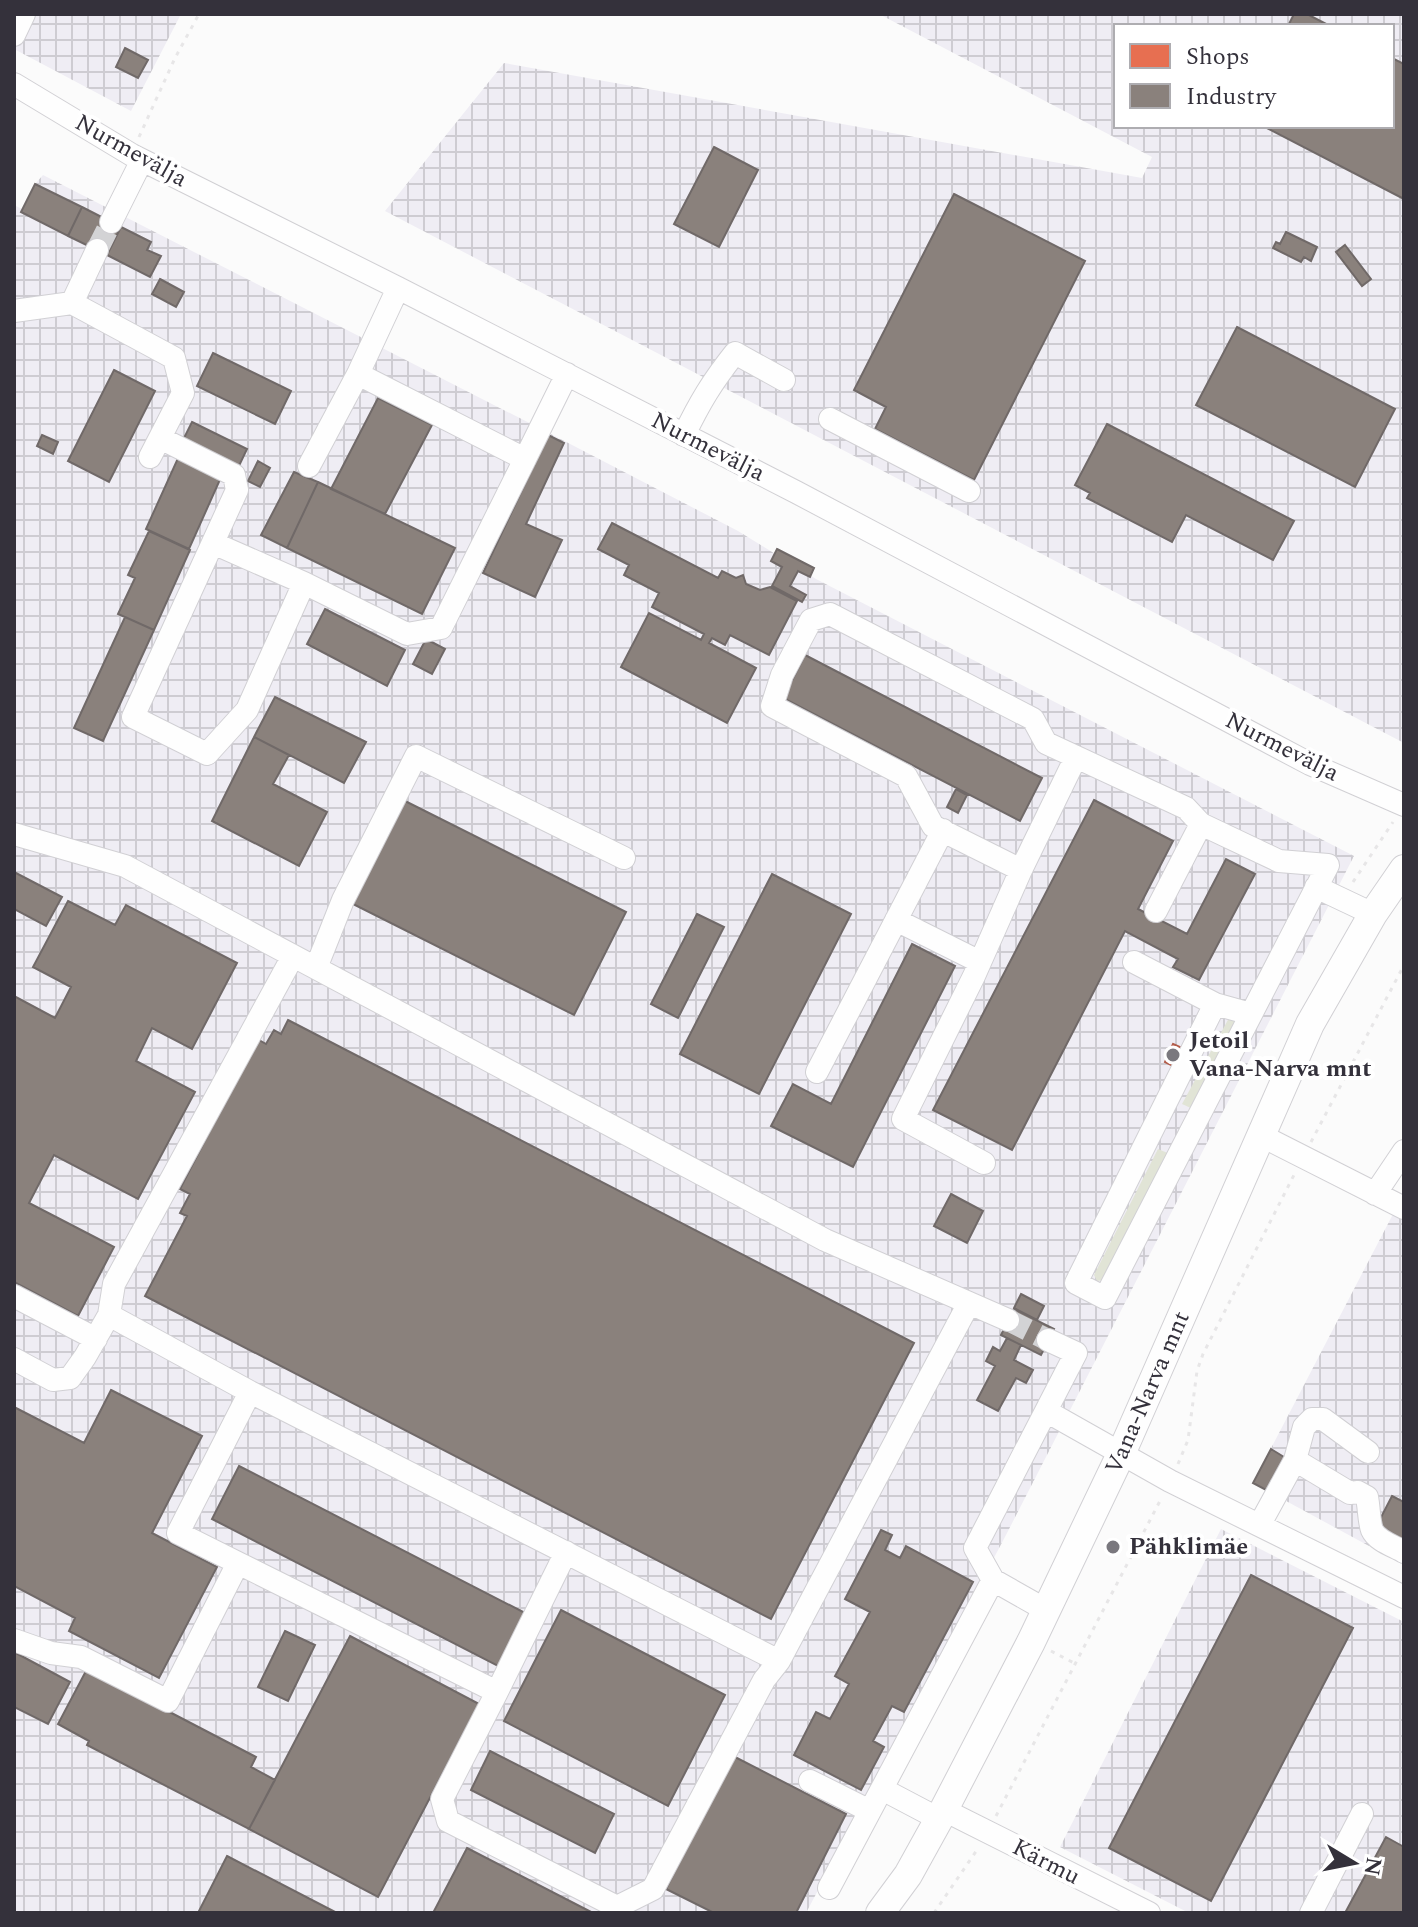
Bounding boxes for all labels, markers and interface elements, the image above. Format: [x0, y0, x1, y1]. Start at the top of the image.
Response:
legend [1114, 24, 1394, 128]
text: Shops [1186, 39, 1250, 75]
text: Industry [1186, 79, 1278, 115]
street label: Nurmevälja [68, 105, 194, 197]
street label: Nurmevälja [645, 403, 772, 491]
street label: Nurmevälja [1219, 703, 1346, 791]
place label: Jetoil Vana-Narva mnt [1189, 1023, 1371, 1087]
marker: Jetoil Vana-Narva mnt [1164, 1046, 1182, 1064]
street label: Vana-Narva mnt [1096, 1305, 1200, 1480]
place label: Pähklimäe [1129, 1529, 1248, 1565]
marker: Pähklimäe [1104, 1538, 1122, 1556]
north arrow [1314, 1823, 1394, 1903]
street label: Kärmu [1006, 1830, 1086, 1894]
text: N [1354, 1855, 1390, 1878]

